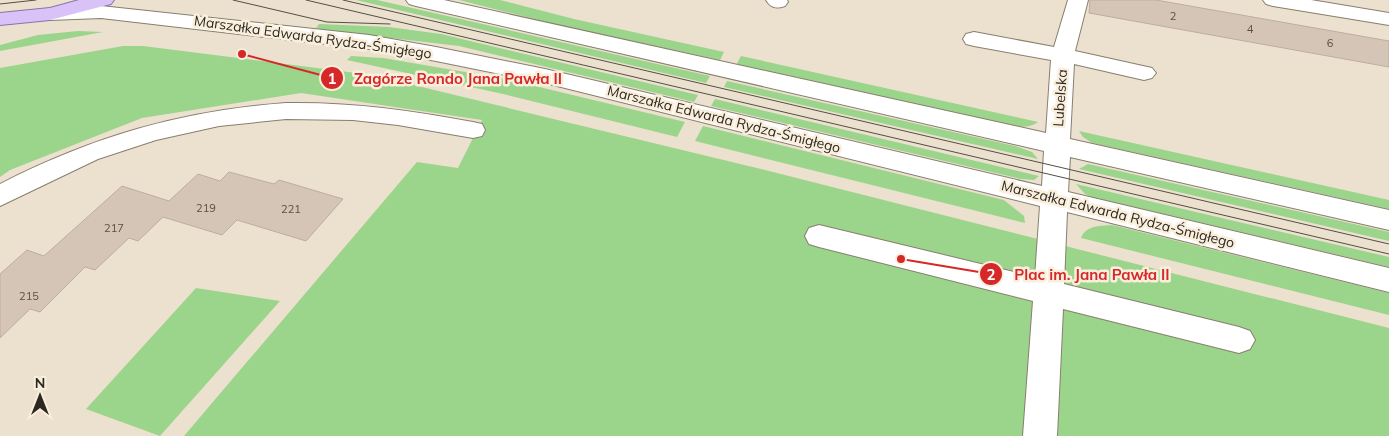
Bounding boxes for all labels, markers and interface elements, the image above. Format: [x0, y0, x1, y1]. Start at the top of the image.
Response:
house number: 2 [1170, 9, 1177, 23]
street label: Marszałka Edwarda Rydza-Śmigłego [193, 11, 433, 63]
house number: 4 [1247, 22, 1254, 36]
house number: 6 [1327, 36, 1334, 50]
callout: Zagórze Rondo Jana Pawła II [319, 63, 573, 93]
text: 1 [327, 69, 337, 88]
text: Zagórze Rondo Jana Pawła II [354, 69, 562, 88]
street label: Lubelska [1049, 69, 1071, 127]
street label: Marszałka Edwarda Rydza-Śmigłego [606, 81, 842, 157]
street label: Marszałka Edwarda Rydza-Śmigłego [1000, 176, 1236, 252]
house number: 219 [196, 201, 216, 215]
house number: 221 [281, 202, 301, 216]
house number: 217 [104, 221, 124, 235]
callout: Plac im. Jana Pawła II [979, 259, 1179, 289]
text: 2 [986, 265, 996, 284]
text: Plac im. Jana Pawła II [1014, 265, 1170, 284]
house number: 215 [19, 289, 39, 303]
north arrow [15, 371, 65, 421]
text: N [35, 374, 45, 392]

